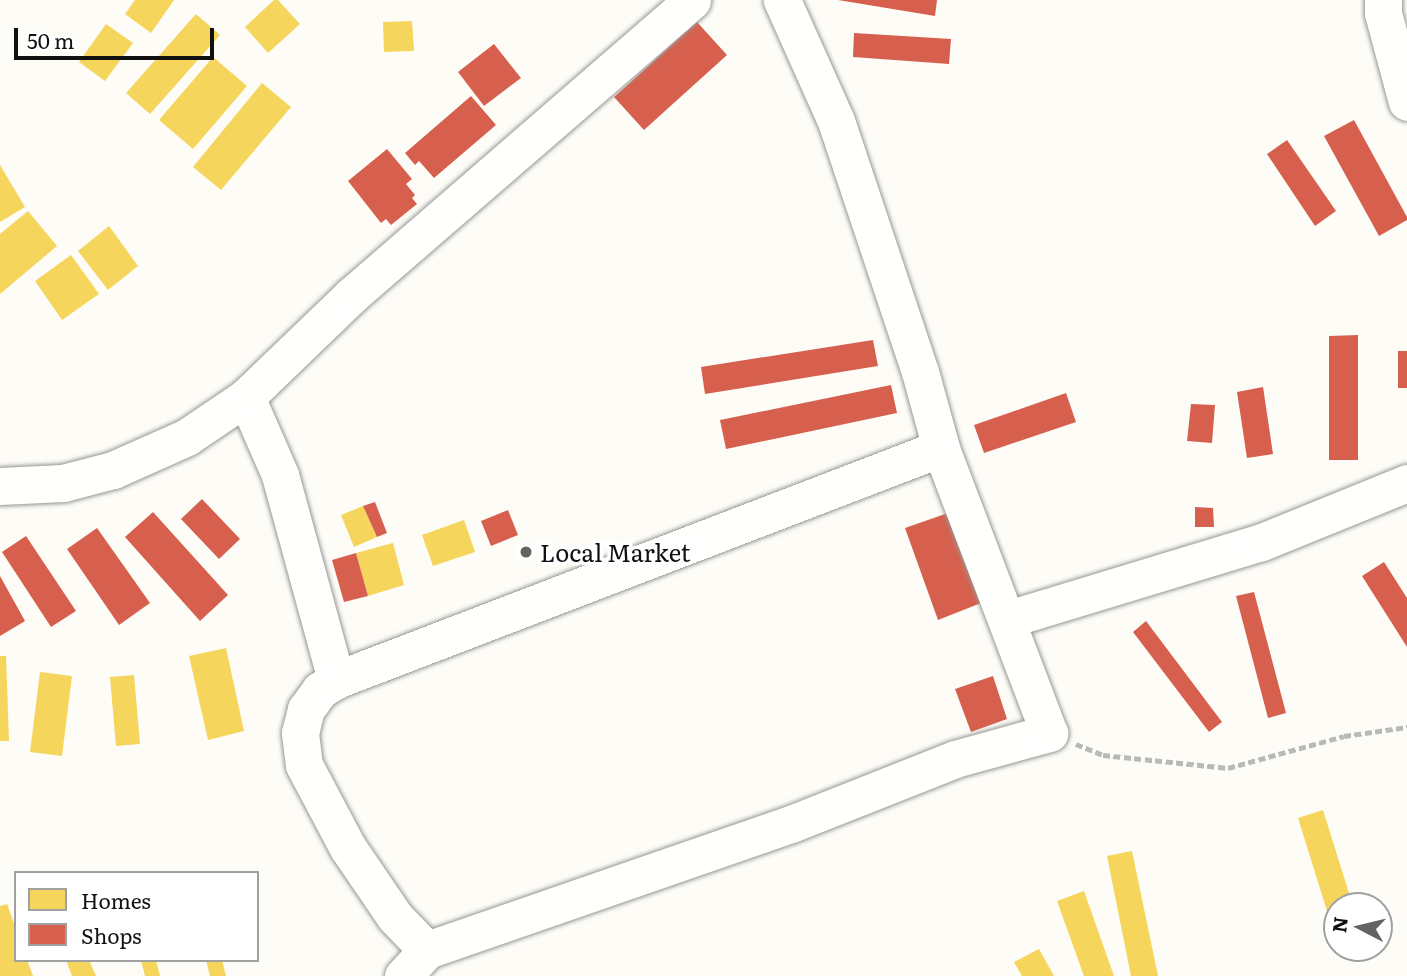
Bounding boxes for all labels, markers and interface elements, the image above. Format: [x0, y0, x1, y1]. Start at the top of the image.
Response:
scale bar [18, 14, 217, 58]
text: 50 m [27, 24, 74, 55]
place label: Local Market [540, 538, 690, 566]
marker: Local Market [518, 544, 534, 560]
legend [14, 871, 259, 962]
text: Homes [81, 884, 151, 915]
north arrow [1323, 892, 1393, 962]
text: N [1324, 915, 1354, 934]
text: Shops [81, 919, 142, 950]

